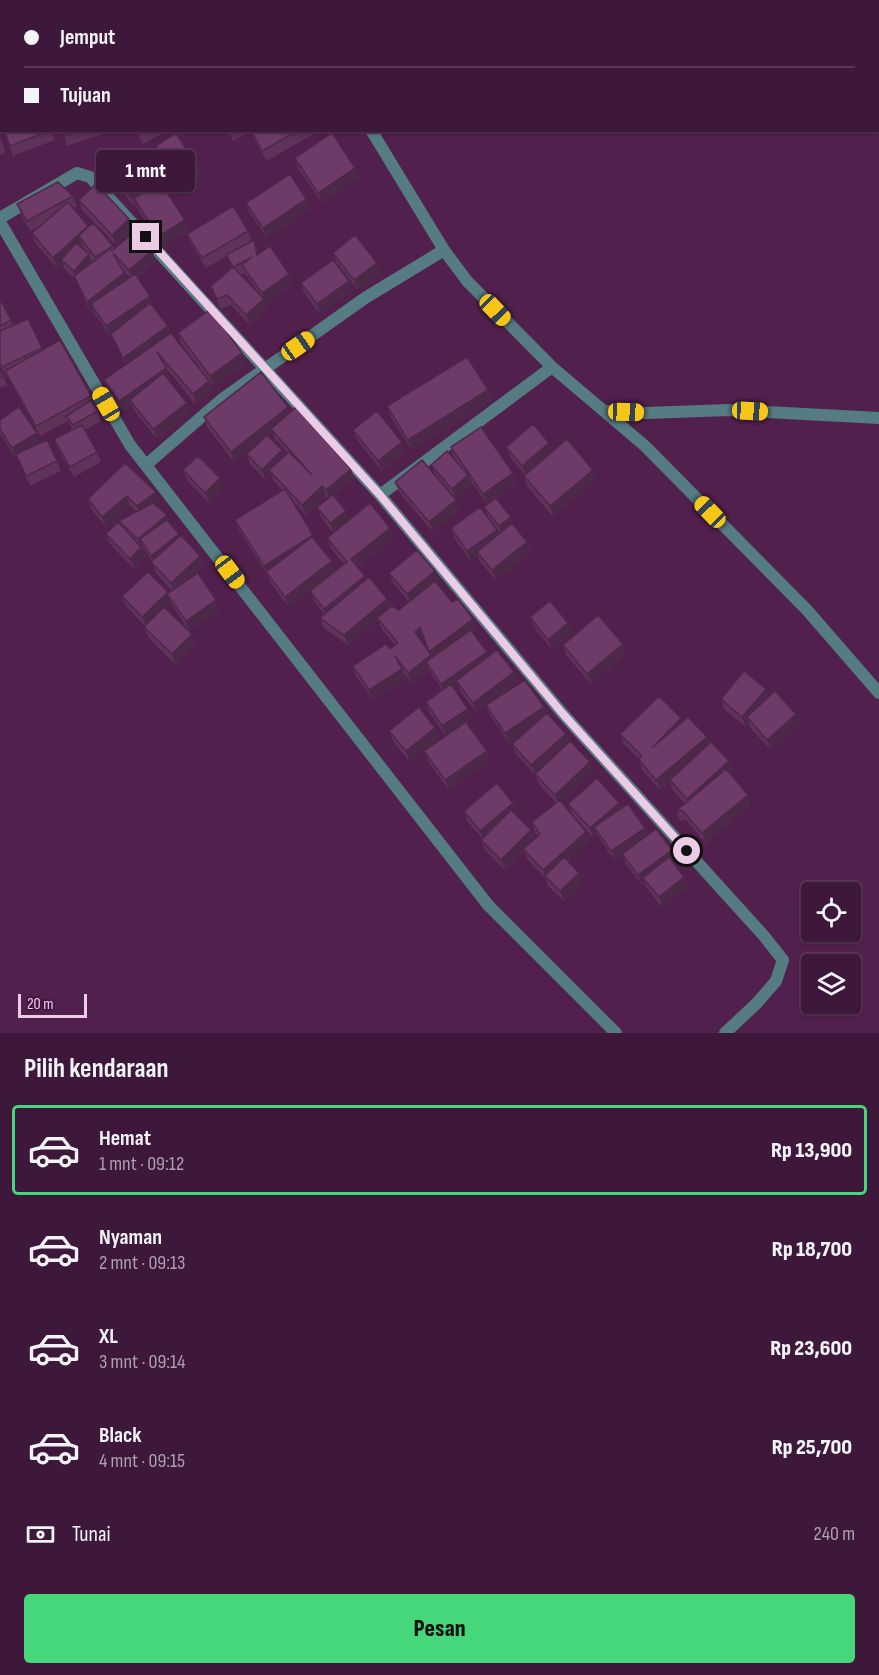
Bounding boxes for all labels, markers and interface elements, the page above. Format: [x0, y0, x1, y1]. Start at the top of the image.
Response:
text: Jemput [60, 24, 115, 51]
text: Tujuan [60, 82, 111, 109]
callout: 1 mnt [96, 150, 195, 192]
text: 1 mnt [125, 159, 166, 183]
route end [132, 223, 159, 250]
car [476, 291, 514, 329]
car [278, 328, 318, 364]
car [89, 384, 123, 424]
car [732, 401, 768, 421]
car [608, 402, 644, 422]
car [691, 493, 729, 531]
car [212, 552, 248, 592]
route start [673, 837, 700, 864]
map controls [801, 882, 861, 1014]
button: locate [801, 882, 861, 942]
button: layers [801, 954, 861, 1014]
scale bar [18, 991, 87, 1019]
text: 20 m [27, 995, 54, 1014]
text: Pilih kendaraan [24, 1053, 169, 1085]
icon: car [27, 1123, 81, 1177]
text: Hemat [99, 1125, 151, 1152]
text: Rp 13,900 [771, 1137, 852, 1164]
text: 1 mnt · 09:12 [99, 1152, 184, 1176]
icon: car [27, 1222, 81, 1276]
text: Nyaman [99, 1224, 162, 1251]
text: Rp 18,700 [772, 1236, 852, 1263]
text: 2 mnt · 09:13 [99, 1251, 185, 1275]
icon: car [27, 1321, 81, 1375]
text: XL [99, 1323, 118, 1350]
text: Rp 23,600 [770, 1335, 852, 1362]
text: 3 mnt · 09:14 [99, 1350, 185, 1374]
icon: car [27, 1420, 81, 1474]
text: Black [99, 1422, 141, 1449]
text: Rp 25,700 [772, 1434, 852, 1461]
text: 4 mnt · 09:15 [99, 1449, 185, 1473]
icon: cash [24, 1518, 57, 1551]
text: Tunai [72, 1521, 111, 1548]
text: 240 m [814, 1522, 855, 1546]
button: Pesan [24, 1594, 855, 1663]

